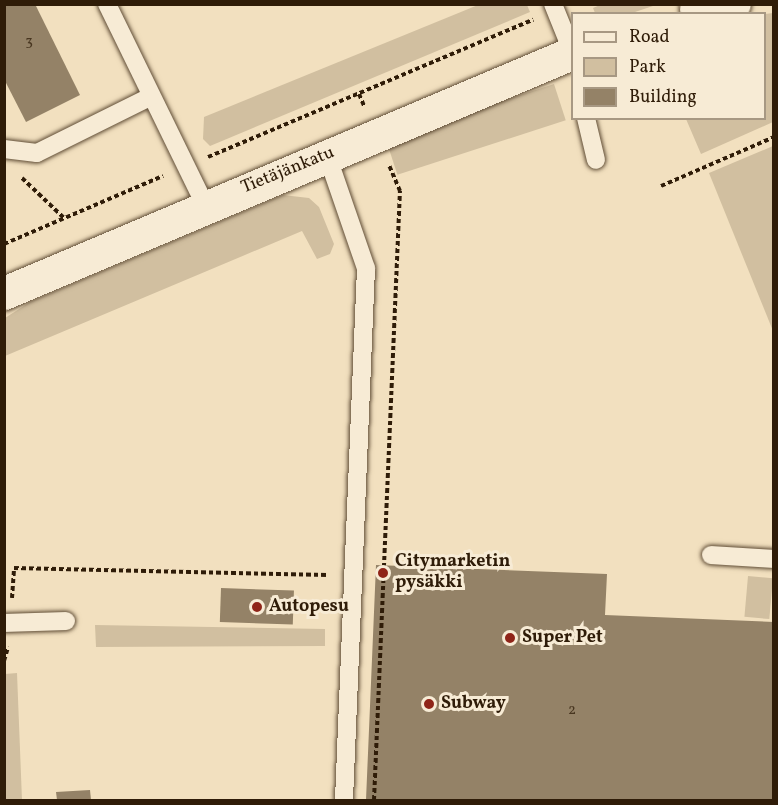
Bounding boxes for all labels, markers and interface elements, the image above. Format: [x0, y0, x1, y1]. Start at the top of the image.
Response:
legend [571, 12, 766, 120]
text: Road [629, 25, 670, 50]
house number: 3 [25, 33, 33, 51]
text: Park [629, 55, 666, 80]
text: Building [629, 85, 697, 110]
street label: Tietäjänkatu [238, 143, 338, 199]
place label: Citymarketin pysäkki [395, 552, 510, 594]
marker: Citymarketin pysäkki [376, 566, 390, 580]
place label: Autopesu [269, 596, 349, 618]
marker: Autopesu [250, 600, 264, 614]
place label: Super Pet [522, 627, 603, 649]
marker: Super Pet [503, 631, 517, 645]
place label: Subway [441, 693, 506, 715]
marker: Subway [422, 697, 436, 711]
house number: 2 [568, 702, 576, 720]

